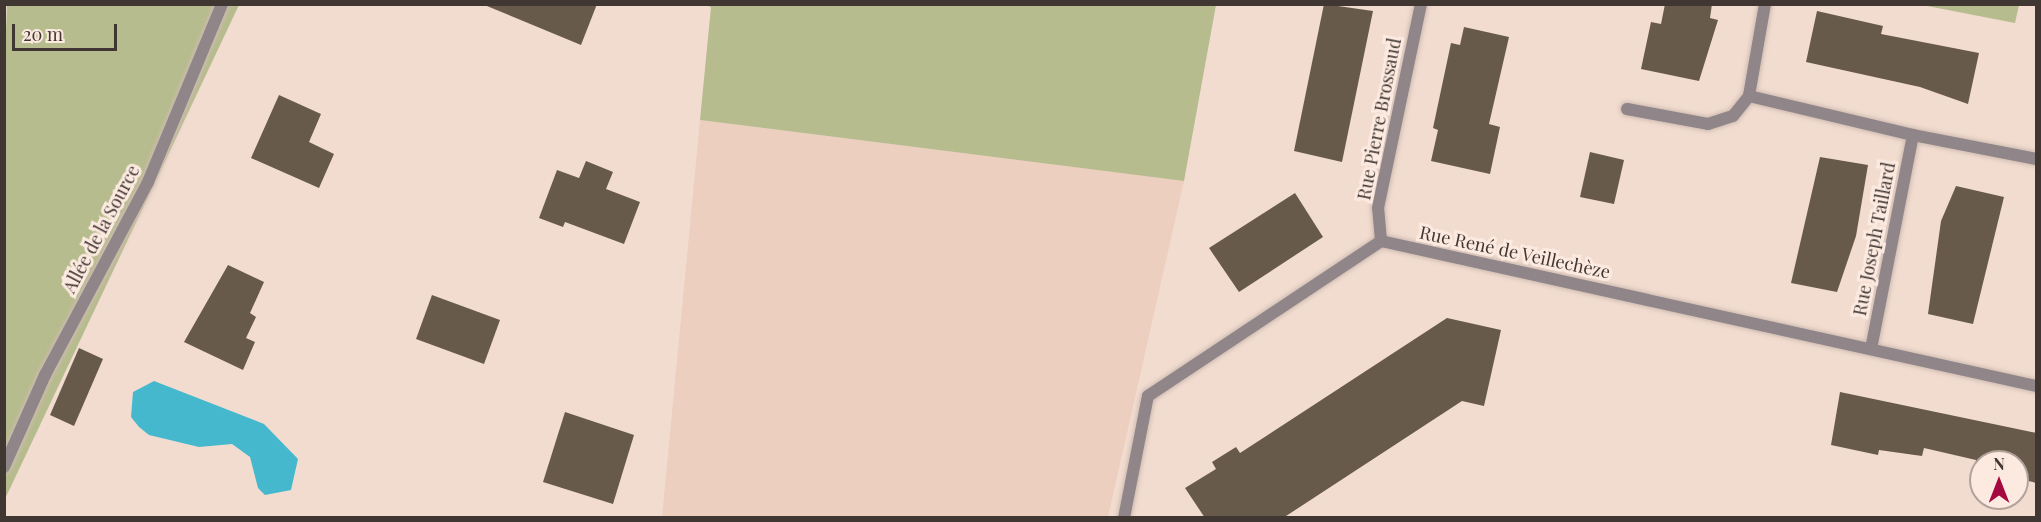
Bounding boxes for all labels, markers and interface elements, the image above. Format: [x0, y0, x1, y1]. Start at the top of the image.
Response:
scale bar [15, 12, 120, 50]
text: 20 m [23, 22, 63, 46]
street label: Rue Pierre Brossaud [1353, 36, 1405, 202]
street label: Rue Joseph Taillard [1848, 160, 1900, 318]
street label: Allée de la Source [58, 161, 144, 297]
street label: Rue René de Veillechèze [1417, 221, 1613, 283]
north arrow [1969, 450, 2029, 510]
text: N [1993, 453, 2005, 474]

